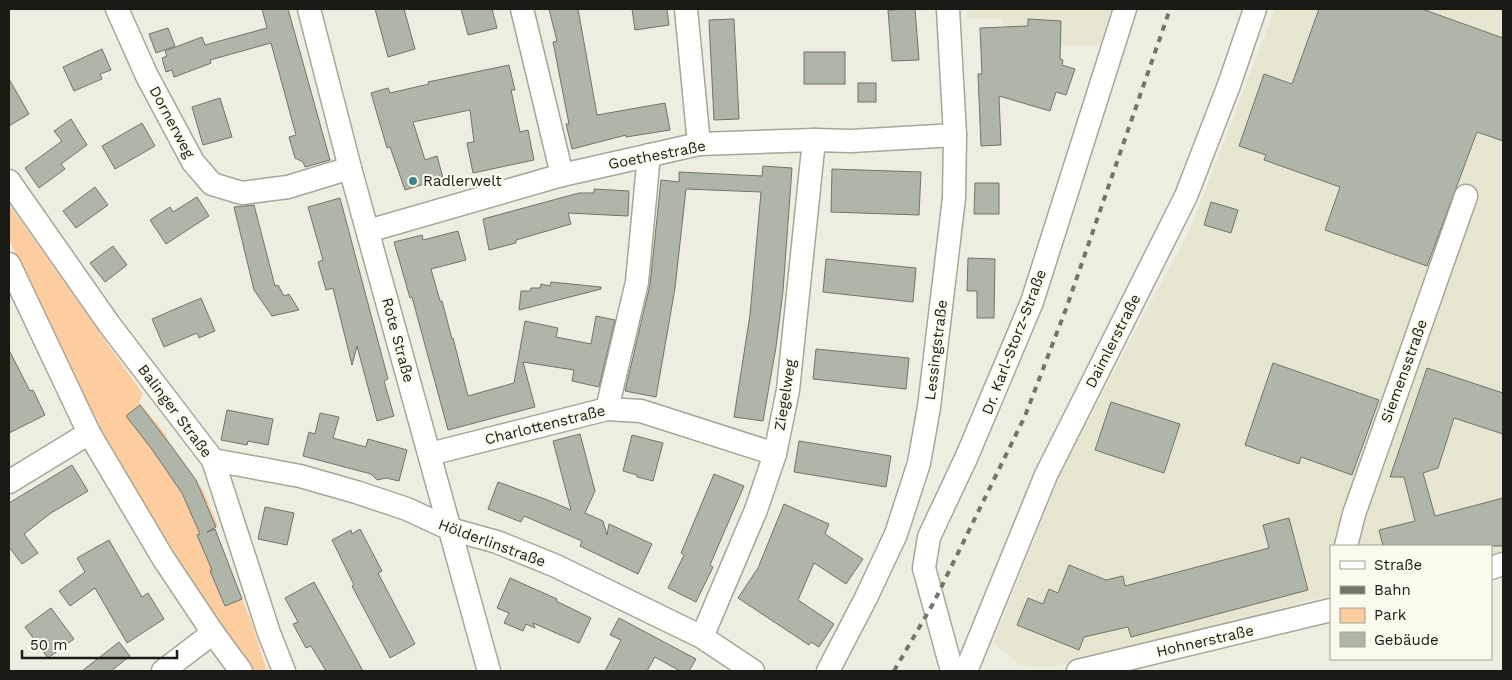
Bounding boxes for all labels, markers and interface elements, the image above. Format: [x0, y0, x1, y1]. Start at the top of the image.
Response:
street label: Dornerweg [146, 83, 198, 161]
street label: Goethestraße [607, 137, 707, 173]
place label: Radlerwelt [423, 172, 502, 190]
marker: Radlerwelt [407, 175, 419, 187]
street label: Dr. Karl-Storz-Straße [978, 267, 1050, 417]
street label: Daimlerstraße [1082, 291, 1144, 391]
street label: Rote Straße [378, 296, 418, 384]
street label: Lessingstraße [921, 299, 951, 401]
street label: Siemensstraße [1377, 317, 1431, 425]
street label: Ziegelweg [770, 358, 800, 432]
street label: Balinger Straße [134, 361, 216, 461]
street label: Charlottenstraße [483, 401, 607, 449]
street label: Hölderlinstraße [436, 515, 548, 571]
legend [1330, 545, 1492, 660]
text: Straße [1374, 556, 1422, 574]
text: Bahn [1374, 581, 1411, 599]
text: Park [1374, 606, 1407, 624]
street label: Hohnerstraße [1155, 621, 1255, 661]
scale bar [22, 628, 178, 660]
text: Gebäude [1374, 631, 1439, 649]
text: 50 m [30, 636, 67, 654]

